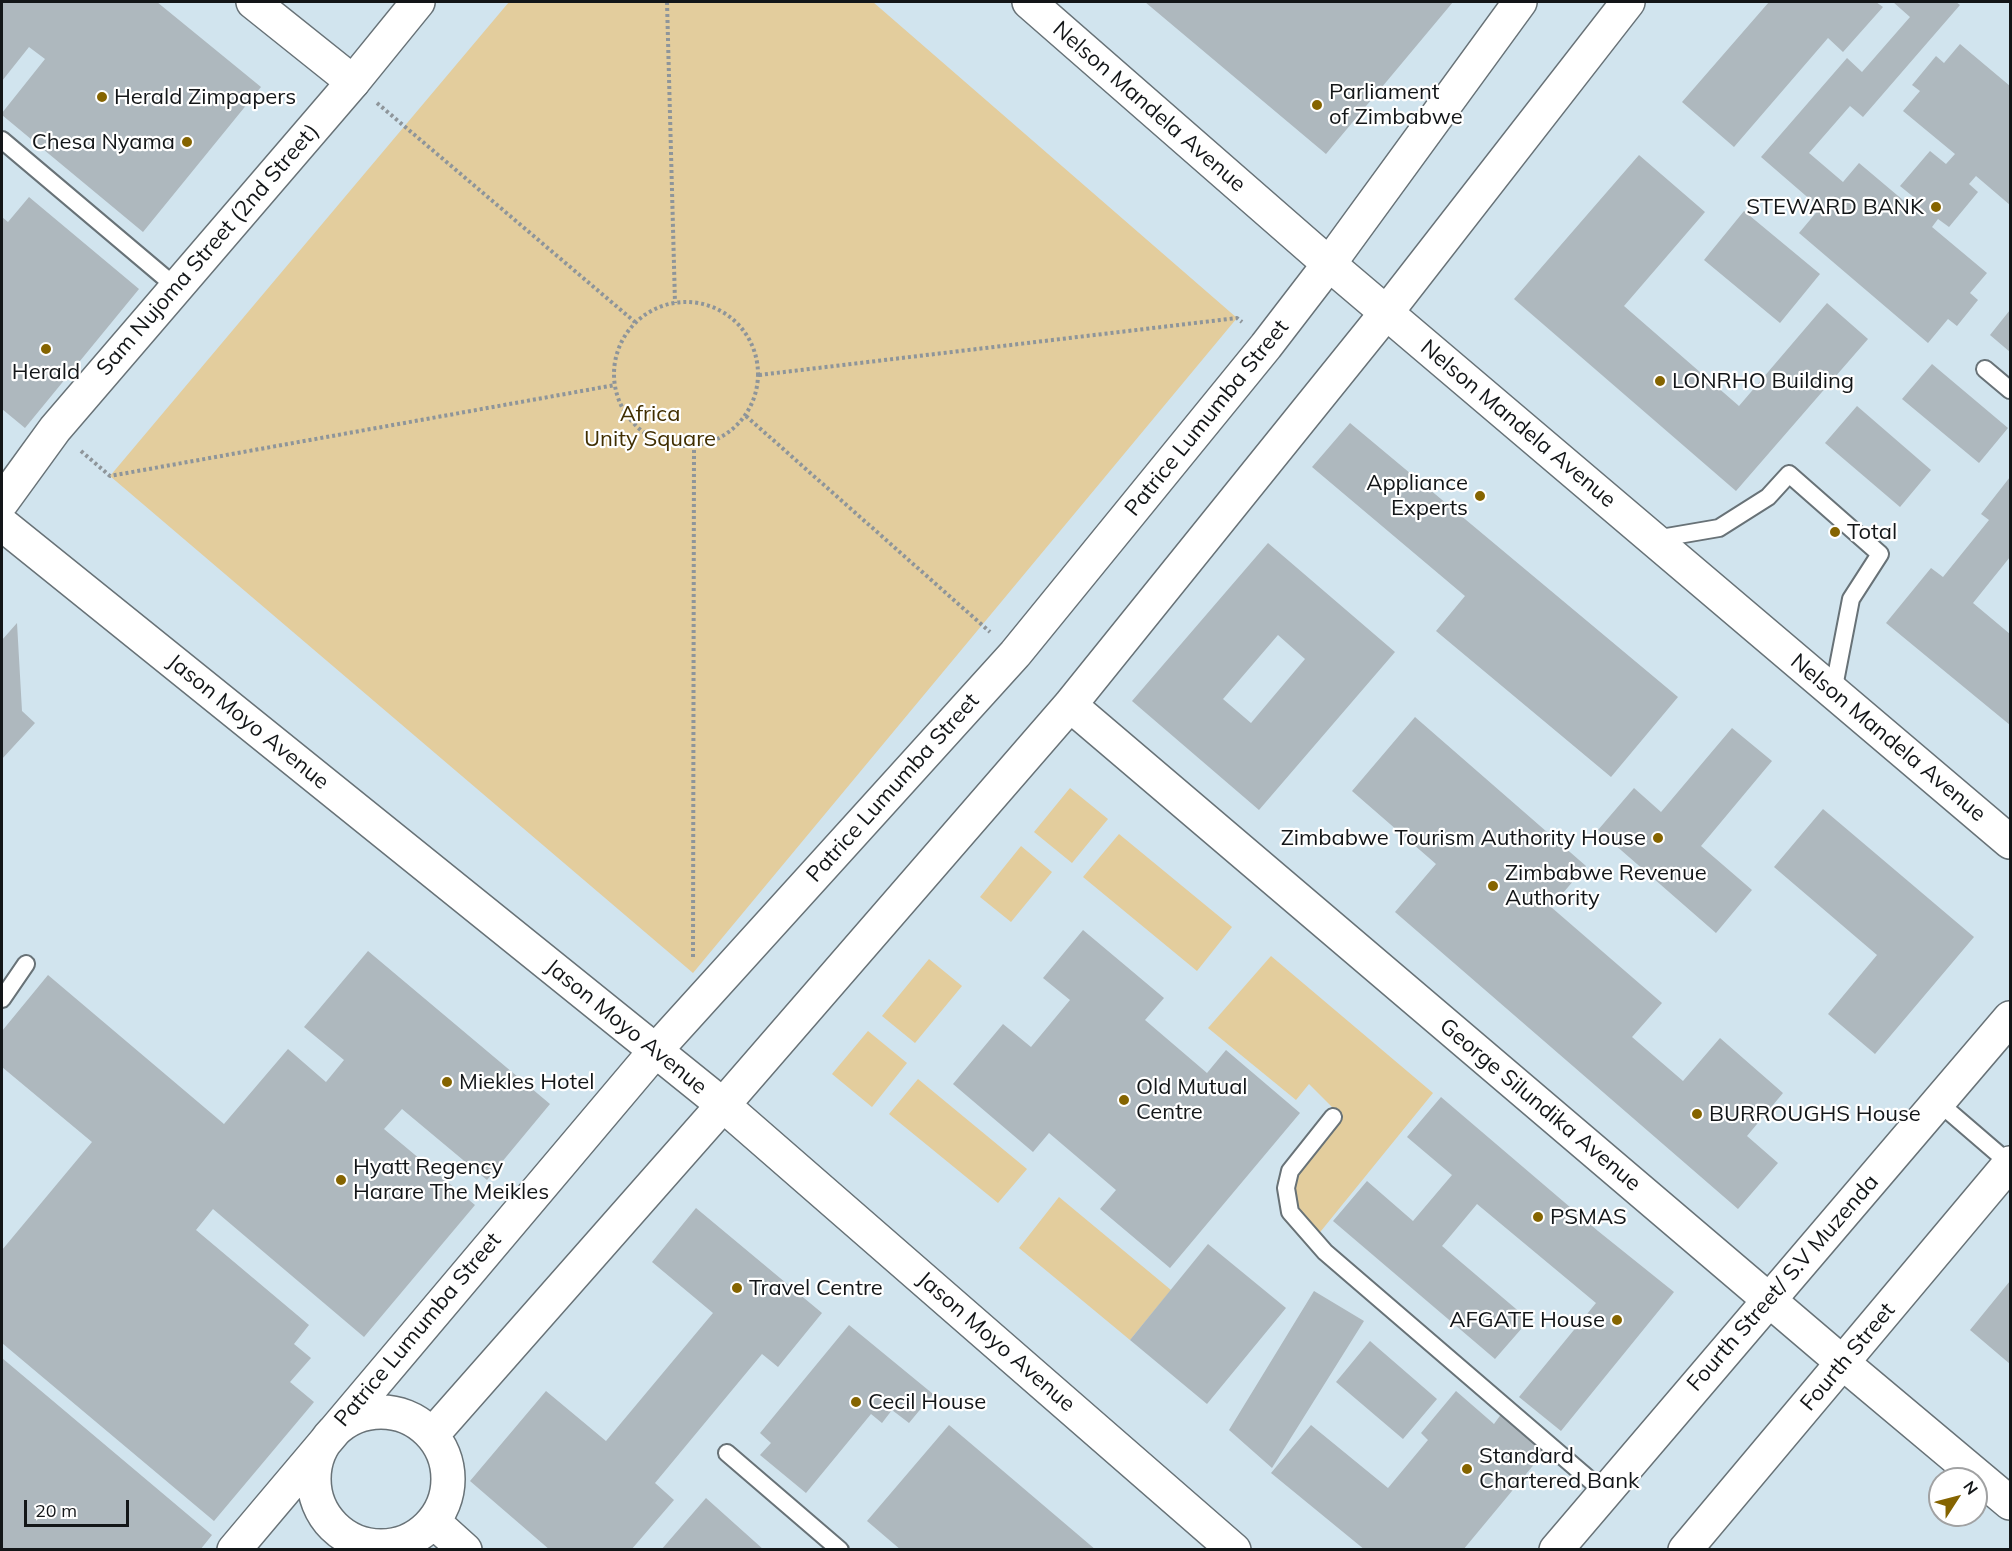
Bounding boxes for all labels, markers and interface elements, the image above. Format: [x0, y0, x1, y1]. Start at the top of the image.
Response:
street label: Nelson Mandela Avenue [1047, 16, 1251, 198]
place label: Parliament of Zimbabwe [1329, 79, 1463, 130]
place label: Herald Zimpapers [114, 84, 296, 110]
marker: Herald Zimpapers [95, 90, 109, 104]
marker: Parliament of Zimbabwe [1310, 98, 1324, 112]
street label: Sam Nujoma Street (2nd Street) [91, 119, 325, 381]
place label: Chesa Nyama [32, 129, 175, 155]
marker: Chesa Nyama [180, 135, 194, 149]
place label: STEWARD BANK [1746, 194, 1924, 220]
marker: STEWARD BANK [1929, 200, 1943, 214]
street label: Patrice Lumumba Street [1120, 314, 1294, 522]
street label: Nelson Mandela Avenue [1415, 335, 1621, 513]
marker: Herald [39, 342, 53, 356]
place label: Herald [12, 359, 80, 385]
place label: LONRHO Building [1672, 368, 1854, 394]
marker: LONRHO Building [1653, 374, 1667, 388]
park label: Africa Unity Square [584, 401, 716, 452]
place label: Appliance Experts [1366, 470, 1468, 522]
marker: Appliance Experts [1473, 489, 1487, 503]
place label: Total [1847, 519, 1897, 545]
marker: Total [1828, 525, 1842, 539]
street label: Jason Moyo Avenue [162, 649, 334, 795]
street label: Nelson Mandela Avenue [1785, 649, 1991, 827]
street label: Patrice Lumumba Street [801, 688, 985, 888]
place label: Zimbabwe Tourism Authority House [1281, 825, 1646, 851]
marker: Zimbabwe Tourism Authority House [1651, 831, 1665, 845]
place label: Zimbabwe Revenue Authority [1505, 860, 1707, 912]
marker: Zimbabwe Revenue Authority [1486, 879, 1500, 893]
street label: Jason Moyo Avenue [540, 954, 712, 1100]
street label: George Silundika Avenue [1434, 1013, 1646, 1197]
place label: Miekles Hotel [459, 1069, 594, 1095]
place label: Old Mutual Centre [1136, 1074, 1248, 1126]
marker: Miekles Hotel [440, 1075, 454, 1089]
marker: Old Mutual Centre [1117, 1093, 1131, 1107]
place label: BURROUGHS House [1709, 1101, 1921, 1127]
marker: BURROUGHS House [1690, 1107, 1704, 1121]
place label: Hyatt Regency Harare The Meikles [353, 1154, 549, 1206]
street label: Fourth Street/ S.V Muzenda [1682, 1169, 1884, 1397]
marker: Hyatt Regency Harare The Meikles [334, 1173, 348, 1187]
place label: PSMAS [1550, 1204, 1627, 1230]
marker: PSMAS [1531, 1210, 1545, 1224]
street label: Patrice Lumumba Street [329, 1228, 507, 1432]
street label: Jason Moyo Avenue [912, 1266, 1080, 1418]
place label: Travel Centre [749, 1275, 883, 1301]
marker: Travel Centre [730, 1281, 744, 1295]
street label: Fourth Street [1795, 1298, 1901, 1416]
place label: AFGATE House [1449, 1307, 1605, 1333]
marker: AFGATE House [1610, 1313, 1624, 1327]
place label: Cecil House [868, 1389, 986, 1415]
marker: Cecil House [849, 1395, 863, 1409]
place label: Standard Chartered Bank [1479, 1443, 1639, 1494]
marker: Standard Chartered Bank [1460, 1462, 1474, 1476]
north arrow [1928, 1467, 1988, 1527]
text: N [1959, 1477, 1983, 1498]
scale bar [27, 1488, 132, 1526]
text: 20 m [35, 1499, 77, 1522]

